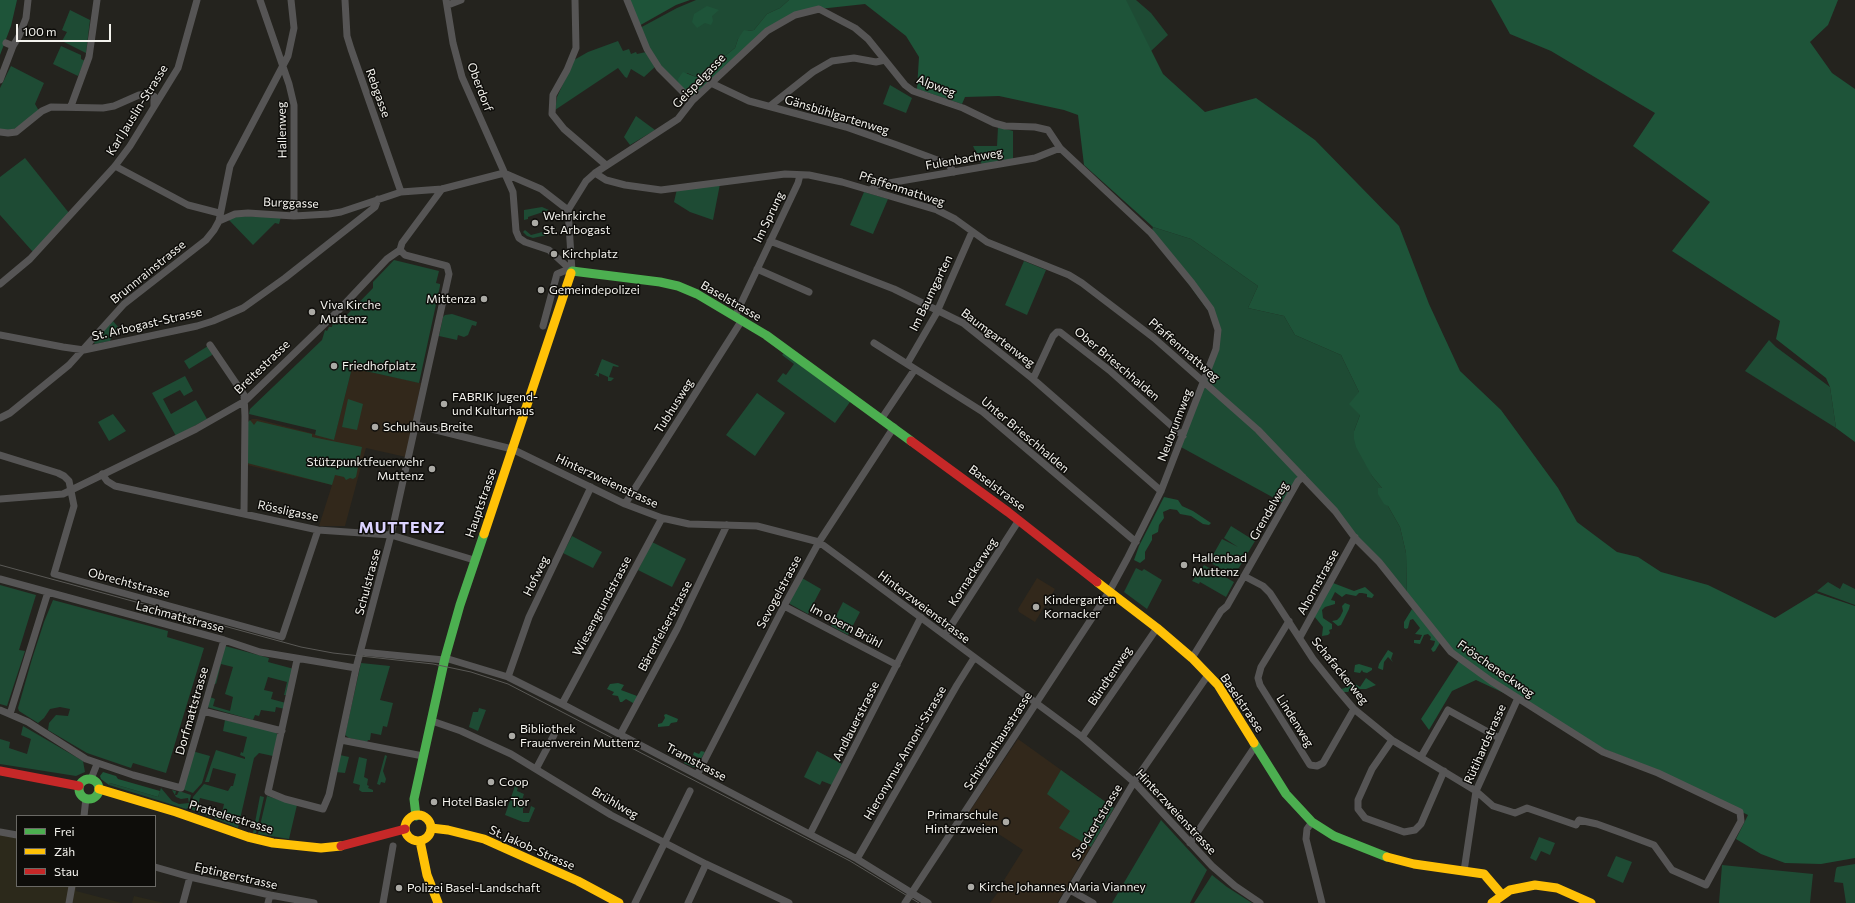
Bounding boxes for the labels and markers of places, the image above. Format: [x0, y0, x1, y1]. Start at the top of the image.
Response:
place label: Wehrkirche St. Arbogast [543, 209, 610, 237]
marker: Wehrkirche St. Arbogast [530, 218, 540, 228]
place label: Kirchplatz [562, 247, 618, 261]
marker: Kirchplatz [549, 249, 559, 259]
place label: Gemeindepolizei [549, 283, 640, 297]
marker: Gemeindepolizei [536, 285, 546, 295]
place label: Mittenza [426, 292, 476, 306]
marker: Mittenza [479, 294, 489, 304]
place label: Viva Kirche Muttenz [320, 298, 381, 326]
marker: Viva Kirche Muttenz [307, 307, 317, 317]
place label: Friedhofplatz [342, 359, 416, 373]
marker: Friedhofplatz [329, 361, 339, 371]
place label: FABRIK Jugend- und Kulturhaus [452, 390, 538, 418]
marker: FABRIK Jugend- und Kulturhaus [439, 399, 449, 409]
place label: Schulhaus Breite [383, 420, 473, 434]
marker: Schulhaus Breite [370, 422, 380, 432]
place label: Stützpunktfeuerwehr Muttenz [306, 455, 424, 483]
marker: Stützpunktfeuerwehr Muttenz [427, 464, 437, 474]
place label: Hallenbad Muttenz [1192, 551, 1247, 579]
marker: Hallenbad Muttenz [1179, 560, 1189, 570]
place label: Kindergarten Kornacker [1044, 593, 1116, 621]
marker: Kindergarten Kornacker [1031, 602, 1041, 612]
place label: Bibliothek Frauenverein Muttenz [520, 722, 640, 750]
marker: Bibliothek Frauenverein Muttenz [507, 731, 517, 741]
place label: Coop [499, 775, 529, 789]
marker: Coop [486, 777, 496, 787]
place label: Hotel Basler Tor [442, 795, 529, 809]
marker: Hotel Basler Tor [429, 797, 439, 807]
place label: Primarschule Hinterzweien [925, 808, 998, 836]
marker: Primarschule Hinterzweien [1001, 817, 1011, 827]
place label: Kirche Johannes Maria Vianney [979, 880, 1146, 894]
place label: Polizei Basel-Landschaft [407, 881, 540, 895]
marker: Kirche Johannes Maria Vianney [966, 882, 976, 892]
marker: Polizei Basel-Landschaft [394, 883, 404, 893]

